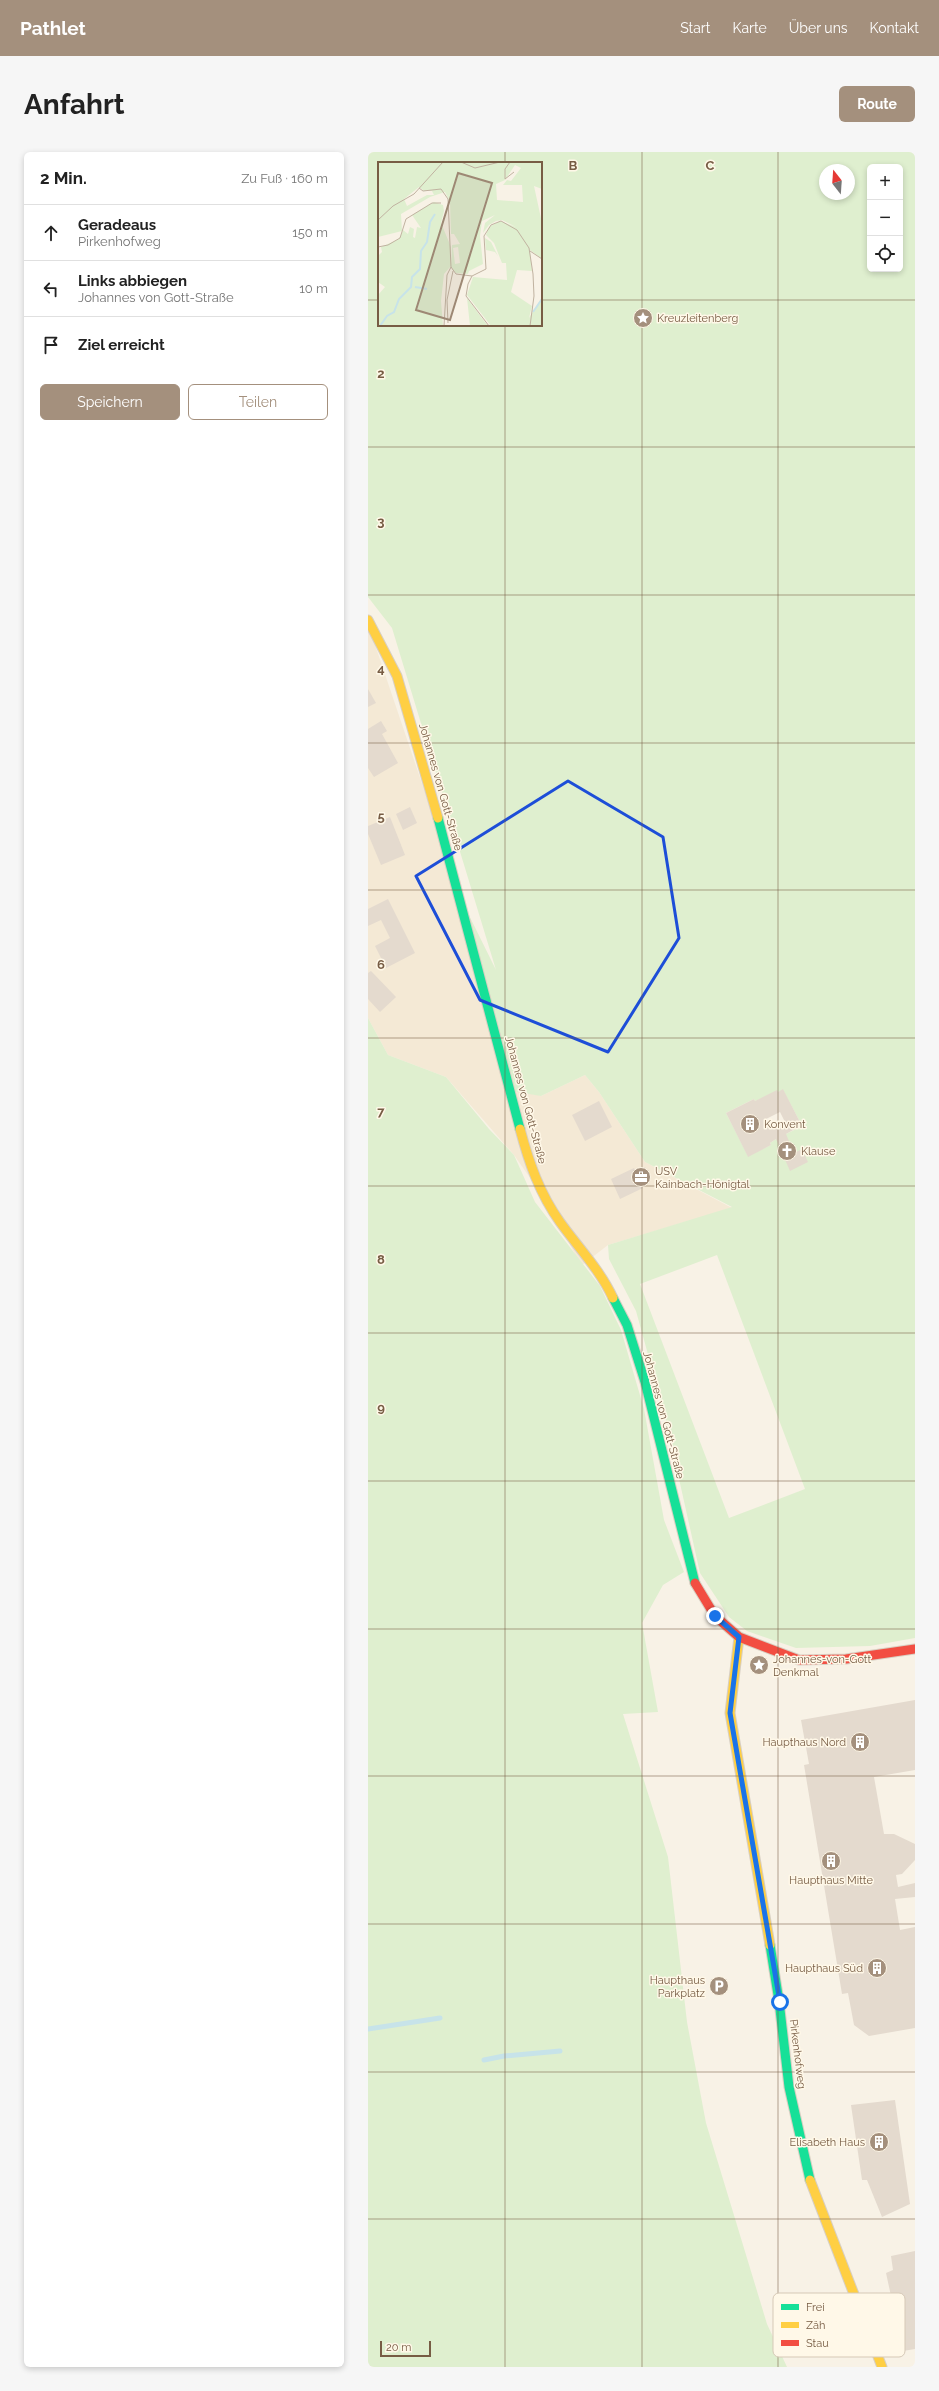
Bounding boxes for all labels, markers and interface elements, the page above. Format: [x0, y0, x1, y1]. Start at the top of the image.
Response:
text: Pathlet [20, 17, 86, 39]
text: Start [680, 20, 710, 36]
text: Karte [732, 20, 767, 36]
text: Über uns [789, 20, 848, 36]
text: Kontakt [870, 20, 919, 36]
button: Route [839, 86, 915, 122]
text: Anfahrt [24, 88, 125, 121]
text: B [569, 158, 578, 173]
text: C [706, 158, 715, 173]
inset map [378, 162, 542, 326]
north arrow [819, 164, 855, 200]
map controls [867, 164, 903, 272]
button: + [867, 164, 903, 200]
text: 2 Min. [40, 168, 87, 188]
text: Zu Fuß · 160 m [241, 171, 328, 186]
button: − [867, 200, 903, 236]
text: Geradeaus [78, 216, 156, 234]
icon: ahead [40, 222, 62, 244]
text: 150 m [292, 225, 328, 240]
text: Pirkenhofweg [78, 234, 161, 249]
button: locate [867, 236, 903, 272]
text: Links abbiegen [78, 272, 187, 290]
icon: left [40, 278, 62, 300]
text: 10 m [299, 281, 328, 296]
text: Johannes von Gott-Straße [78, 290, 234, 305]
place icon: Kreuzleitenberg [632, 307, 654, 329]
place label: Kreuzleitenberg [657, 312, 738, 325]
icon: arrive [40, 334, 62, 356]
text: Ziel erreicht [78, 336, 165, 354]
text: 2 [377, 366, 385, 381]
button: Speichern [40, 384, 180, 420]
button: Teilen [188, 384, 328, 420]
text: 3 [377, 514, 385, 529]
text: 4 [377, 661, 385, 676]
street label: Johannes von Gott-Straße [416, 722, 465, 853]
text: 5 [377, 809, 385, 824]
text: 6 [377, 957, 385, 972]
street label: Johannes von Gott-Straße [502, 1035, 549, 1166]
text: 7 [377, 1104, 385, 1119]
building icon: Konvent [739, 1113, 761, 1135]
place label: Konvent [764, 1118, 806, 1131]
church icon: Klause [776, 1140, 798, 1162]
place label: Klause [801, 1145, 836, 1158]
place label: USV Kainbach-Hönigtal [655, 1165, 750, 1191]
office icon: USV Kainbach-Hönigtal [630, 1166, 652, 1188]
text: 8 [377, 1252, 385, 1267]
street label: Johannes von Gott-Straße [640, 1350, 687, 1481]
text: 9 [377, 1400, 385, 1415]
route end [706, 1607, 724, 1625]
place label: Johannes-von-Gott Denkmal [773, 1653, 872, 1679]
place icon: Johannes-von-Gott Denkmal [748, 1654, 770, 1676]
building icon: Haupthaus Nord [849, 1731, 871, 1753]
place label: Haupthaus Nord [762, 1736, 846, 1749]
building icon: Haupthaus Mitte [820, 1850, 842, 1872]
place label: Haupthaus Mitte [789, 1874, 873, 1887]
building icon: Haupthaus Süd [866, 1957, 888, 1979]
place label: Haupthaus Süd [785, 1962, 863, 1975]
place label: Haupthaus Parkplatz [650, 1974, 706, 2000]
parking icon: Haupthaus Parkplatz [708, 1975, 730, 1997]
route start [771, 1993, 789, 2011]
street label: Pirkenhofweg [787, 2019, 808, 2090]
building icon: Elisabeth Haus [868, 2131, 890, 2153]
place label: Elisabeth Haus [790, 2136, 865, 2149]
legend [773, 2293, 905, 2357]
text: Frei [806, 2301, 825, 2314]
text: Zäh [806, 2319, 825, 2332]
text: Stau [806, 2337, 829, 2350]
scale bar [380, 2339, 431, 2358]
text: 20 m [386, 2341, 411, 2354]

